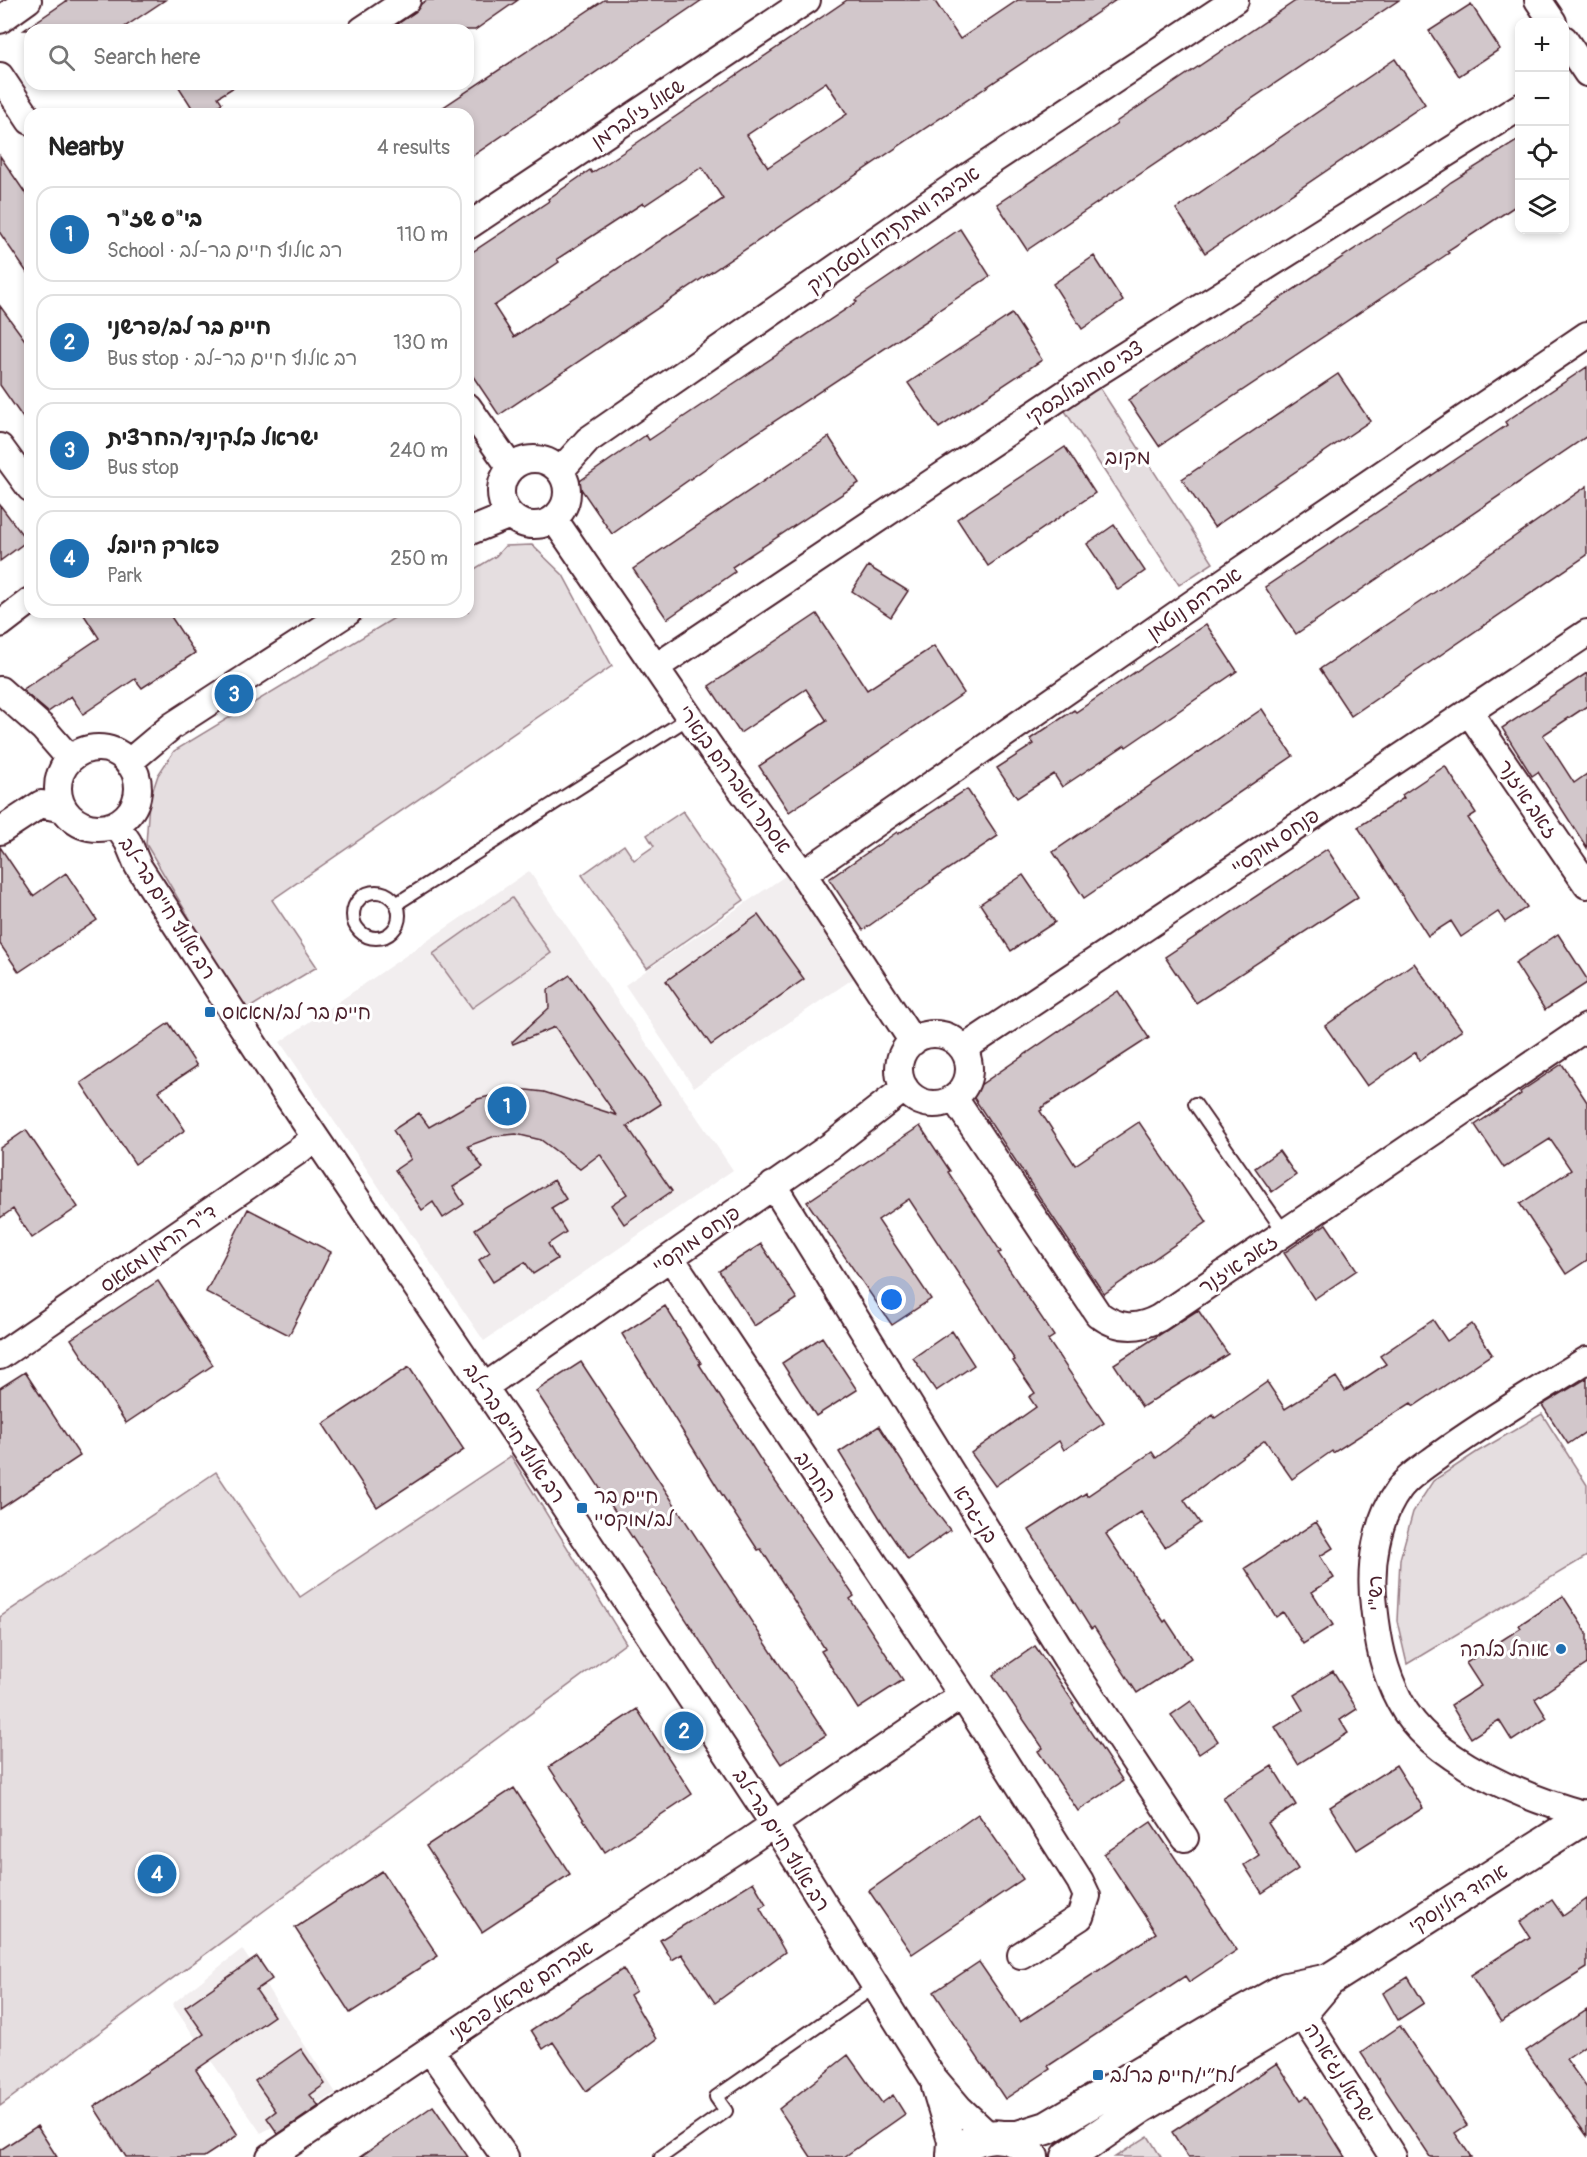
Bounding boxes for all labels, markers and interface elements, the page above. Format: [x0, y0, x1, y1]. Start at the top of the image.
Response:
map controls [1515, 18, 1569, 234]
button: + [1515, 18, 1569, 72]
search box [24, 24, 474, 90]
icon: search [45, 41, 78, 74]
text: Search here [93, 43, 200, 71]
button: − [1515, 72, 1569, 126]
street label: שאול זילברמן [587, 73, 690, 154]
button: locate [1515, 126, 1569, 180]
text: Nearby [48, 131, 124, 163]
text: 4 results [377, 135, 450, 160]
street label: אביבה ומתתיהו לוסטרניק [802, 160, 985, 299]
button: layers [1515, 180, 1569, 234]
text: בי"ס שז"ר [107, 205, 203, 233]
text: 1 [66, 222, 73, 247]
text: 110 m [397, 222, 448, 247]
text: School · רב אלוף חיים בר-לב [107, 238, 343, 263]
text: חיים בר לב/פרשני [107, 313, 271, 341]
text: 2 [64, 330, 75, 355]
text: 130 m [393, 330, 448, 355]
street label: צבי סוחובולבסקי [1021, 335, 1148, 430]
text: Bus stop · רב אלוף חיים בר-לב [107, 346, 357, 371]
text: ישראל בלקינד/החרצית [107, 424, 319, 452]
text: 3 [64, 438, 75, 463]
text: 240 m [389, 438, 448, 463]
district label: מקוב [1105, 444, 1151, 471]
text: Bus stop [107, 455, 179, 480]
text: פארק היובל [107, 532, 220, 560]
text: 4 [64, 546, 75, 571]
text: 250 m [390, 546, 448, 571]
street label: אברהם נוטמן [1142, 562, 1246, 645]
text: Park [107, 563, 142, 588]
pin: 3 [214, 672, 254, 716]
street label: אסתר ואברהם בנארי [672, 700, 797, 858]
street label: זאב איזנר [1492, 755, 1563, 844]
street label: פנחס מוקסיי [1226, 803, 1324, 880]
street label: רב אלוף חיים בר-לב [114, 832, 221, 984]
place label: חיים בר לב/מאאס [222, 1000, 371, 1025]
marker: חיים בר לב/מאאס [203, 1005, 217, 1019]
pin: 1 [488, 1084, 526, 1128]
street label: ד"ר הרמן מאאס [95, 1199, 222, 1298]
street label: פנחס מוקסיי [648, 1200, 745, 1279]
street label: זאב איזנר [1194, 1229, 1283, 1300]
your location [877, 1285, 906, 1314]
street label: רב אלוף חיים בר-לב [459, 1359, 571, 1508]
street label: החרוב [789, 1447, 842, 1508]
street label: בן-גרא [948, 1481, 1003, 1548]
place label: חיים בר לב/מוקסיי [594, 1484, 675, 1532]
marker: חיים בר לב/מוקסיי [575, 1501, 589, 1515]
street label: רש"י [1363, 1575, 1388, 1611]
place label: אוהל בלהה [1460, 1637, 1549, 1662]
marker: אוהל בלהה [1554, 1642, 1568, 1656]
pin: 2 [664, 1708, 704, 1754]
street label: רב אלוף חיים בר-לב [728, 1764, 835, 1916]
pin: 4 [138, 1852, 176, 1896]
street label: אהוד דולינסקי [1404, 1858, 1512, 1939]
street label: אברהם ישראל פרשני [444, 1934, 598, 2046]
street label: ישראל נג'ארה [1299, 2018, 1380, 2128]
place label: לח״י/חיים ברלב [1110, 2063, 1237, 2088]
marker: לח״י/חיים ברלב [1091, 2068, 1105, 2082]

